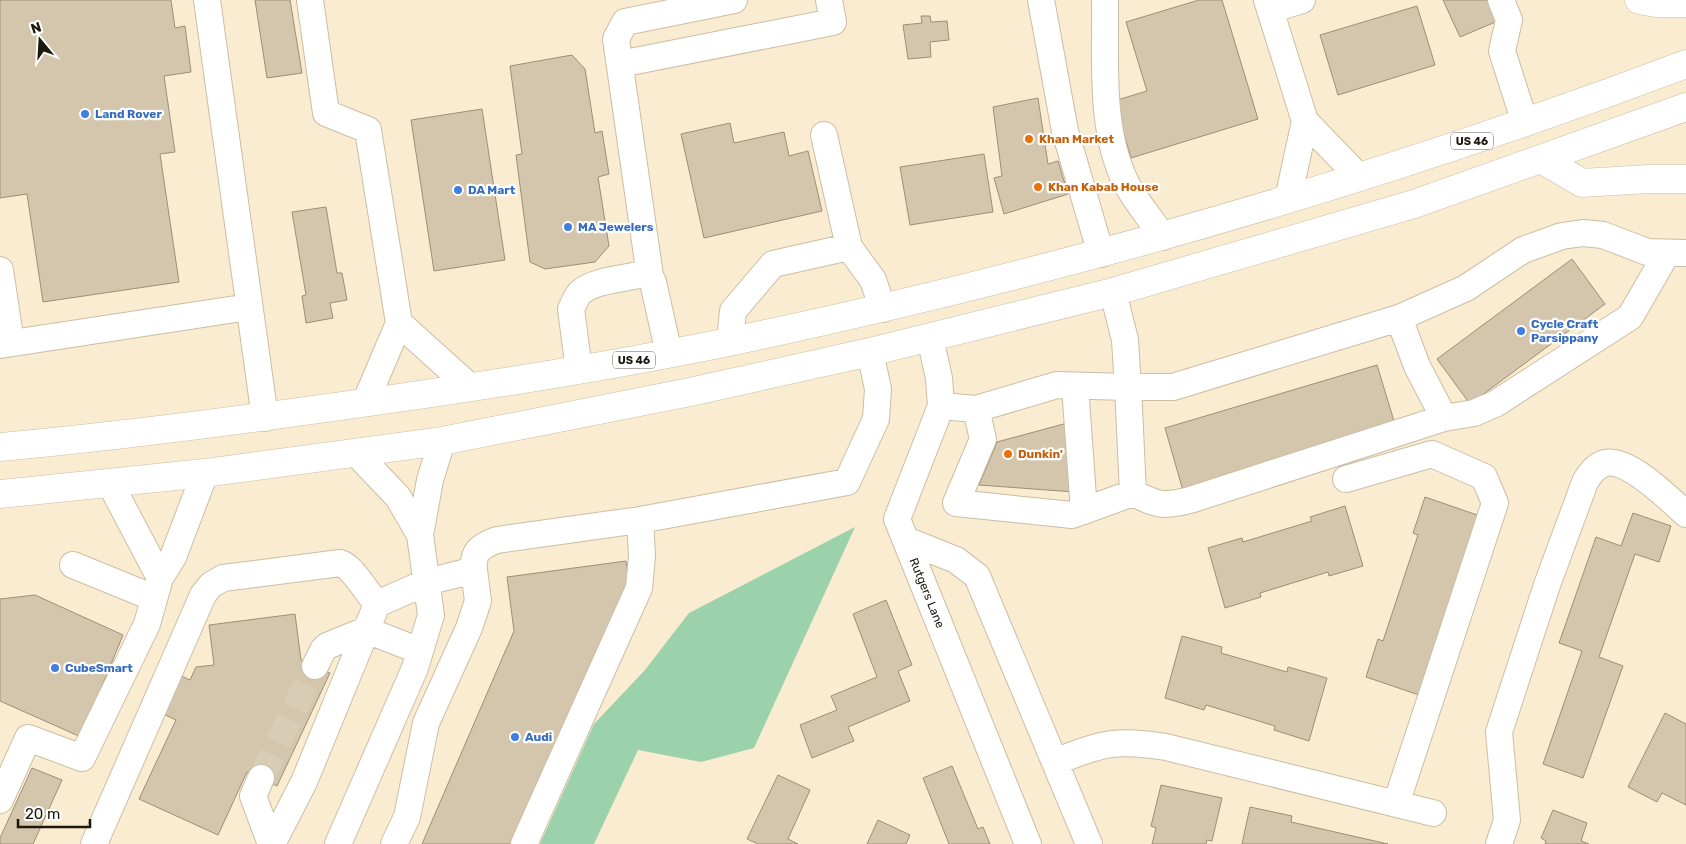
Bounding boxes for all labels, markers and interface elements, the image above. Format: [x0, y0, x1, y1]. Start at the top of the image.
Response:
north arrow [15, 15, 65, 65]
text: N [29, 18, 44, 38]
place label: Land Rover [95, 107, 162, 121]
marker: Land Rover [79, 108, 91, 120]
place label: Khan Market [1039, 132, 1114, 146]
road number: US 46 [1451, 132, 1493, 150]
marker: Khan Market [1023, 133, 1035, 145]
place label: Khan Kabab House [1048, 180, 1159, 194]
marker: Khan Kabab House [1032, 181, 1044, 193]
place label: DA Mart [468, 183, 516, 197]
marker: DA Mart [452, 184, 464, 196]
place label: MA Jewelers [578, 220, 654, 234]
marker: MA Jewelers [562, 221, 574, 233]
place label: Cycle Craft Parsippany [1531, 317, 1599, 345]
marker: Cycle Craft Parsippany [1515, 325, 1527, 337]
road number: US 46 [613, 352, 655, 368]
place label: Dunkin' [1018, 447, 1063, 461]
marker: Dunkin' [1002, 448, 1014, 460]
street label: Rutgers Lane [907, 556, 948, 630]
place label: CubeSmart [65, 661, 133, 675]
marker: CubeSmart [49, 662, 61, 674]
place label: Audi [525, 730, 552, 744]
marker: Audi [509, 731, 521, 743]
scale bar [18, 796, 90, 828]
text: 20 m [25, 805, 60, 823]

